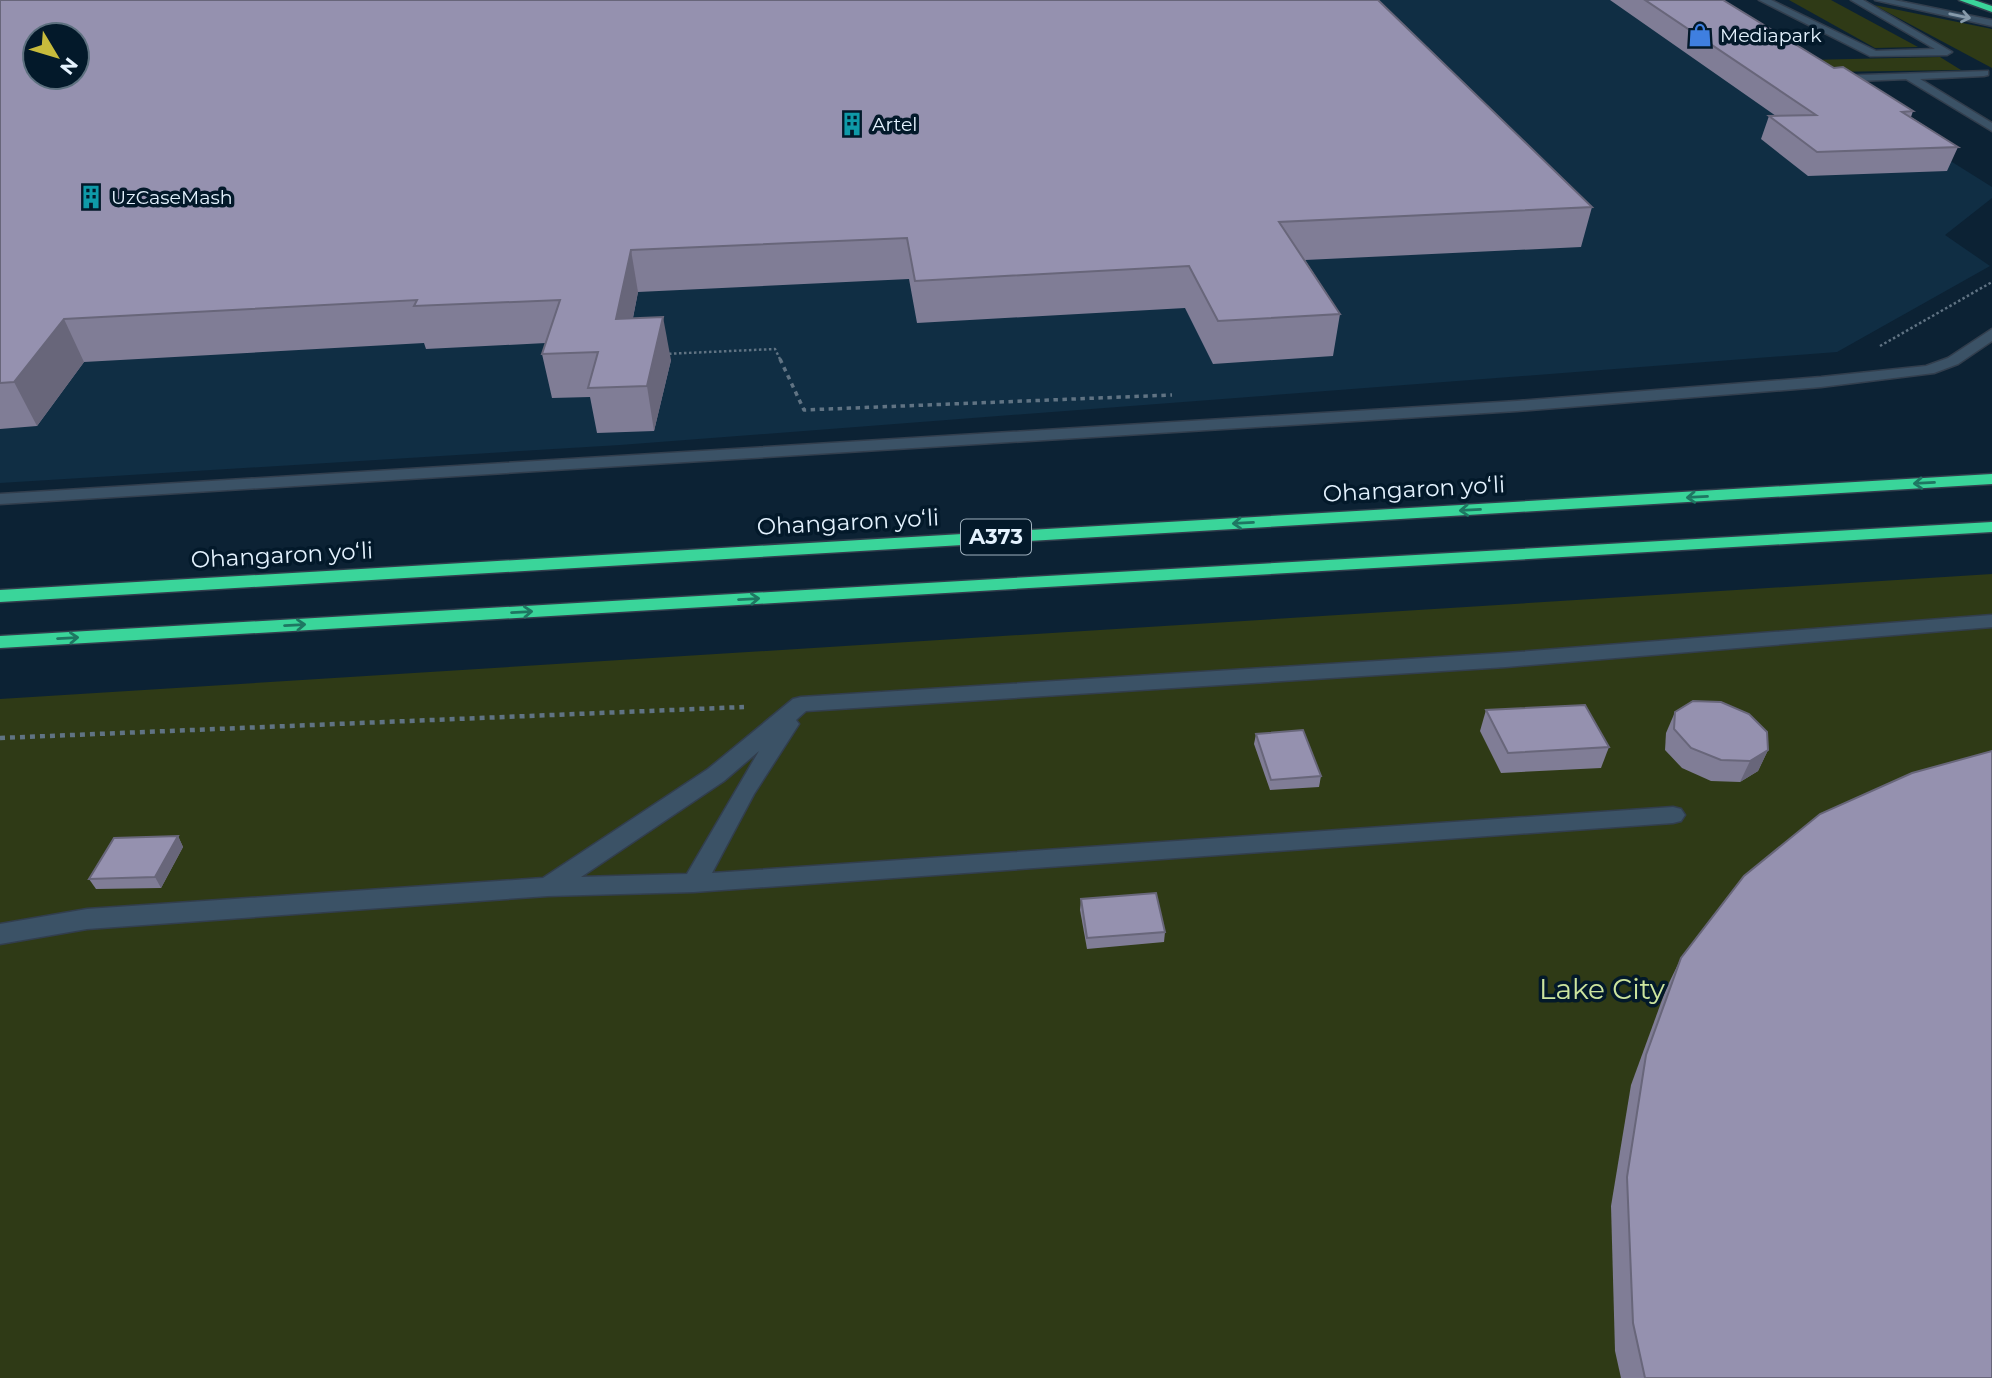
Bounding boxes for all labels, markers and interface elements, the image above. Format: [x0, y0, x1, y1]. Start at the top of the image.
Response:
one-way arrow [1948, 10, 1971, 24]
north arrow [21, 21, 91, 91]
shop icon: Mediapark [1686, 21, 1714, 49]
place label: Mediapark [1720, 24, 1822, 47]
text: N [55, 53, 83, 79]
building icon: Artel [838, 110, 866, 138]
place label: Artel [872, 113, 917, 136]
building icon: UzCaseMash [77, 183, 105, 211]
place label: UzCaseMash [111, 186, 233, 209]
street label: Ohangaron yoʻli [1322, 470, 1506, 508]
one-way arrow [1913, 477, 1936, 490]
one-way arrow [1686, 490, 1709, 503]
street label: Ohangaron yoʻli [756, 503, 940, 541]
one-way arrow [1459, 504, 1481, 517]
one-way arrow [1232, 517, 1254, 530]
road number: A373 [961, 520, 1031, 554]
street label: Ohangaron yoʻli [190, 536, 374, 574]
one-way arrow [738, 592, 760, 605]
one-way arrow [511, 605, 533, 618]
one-way arrow [283, 619, 306, 632]
one-way arrow [56, 632, 79, 645]
park label: Lake City [1539, 972, 1666, 1006]

